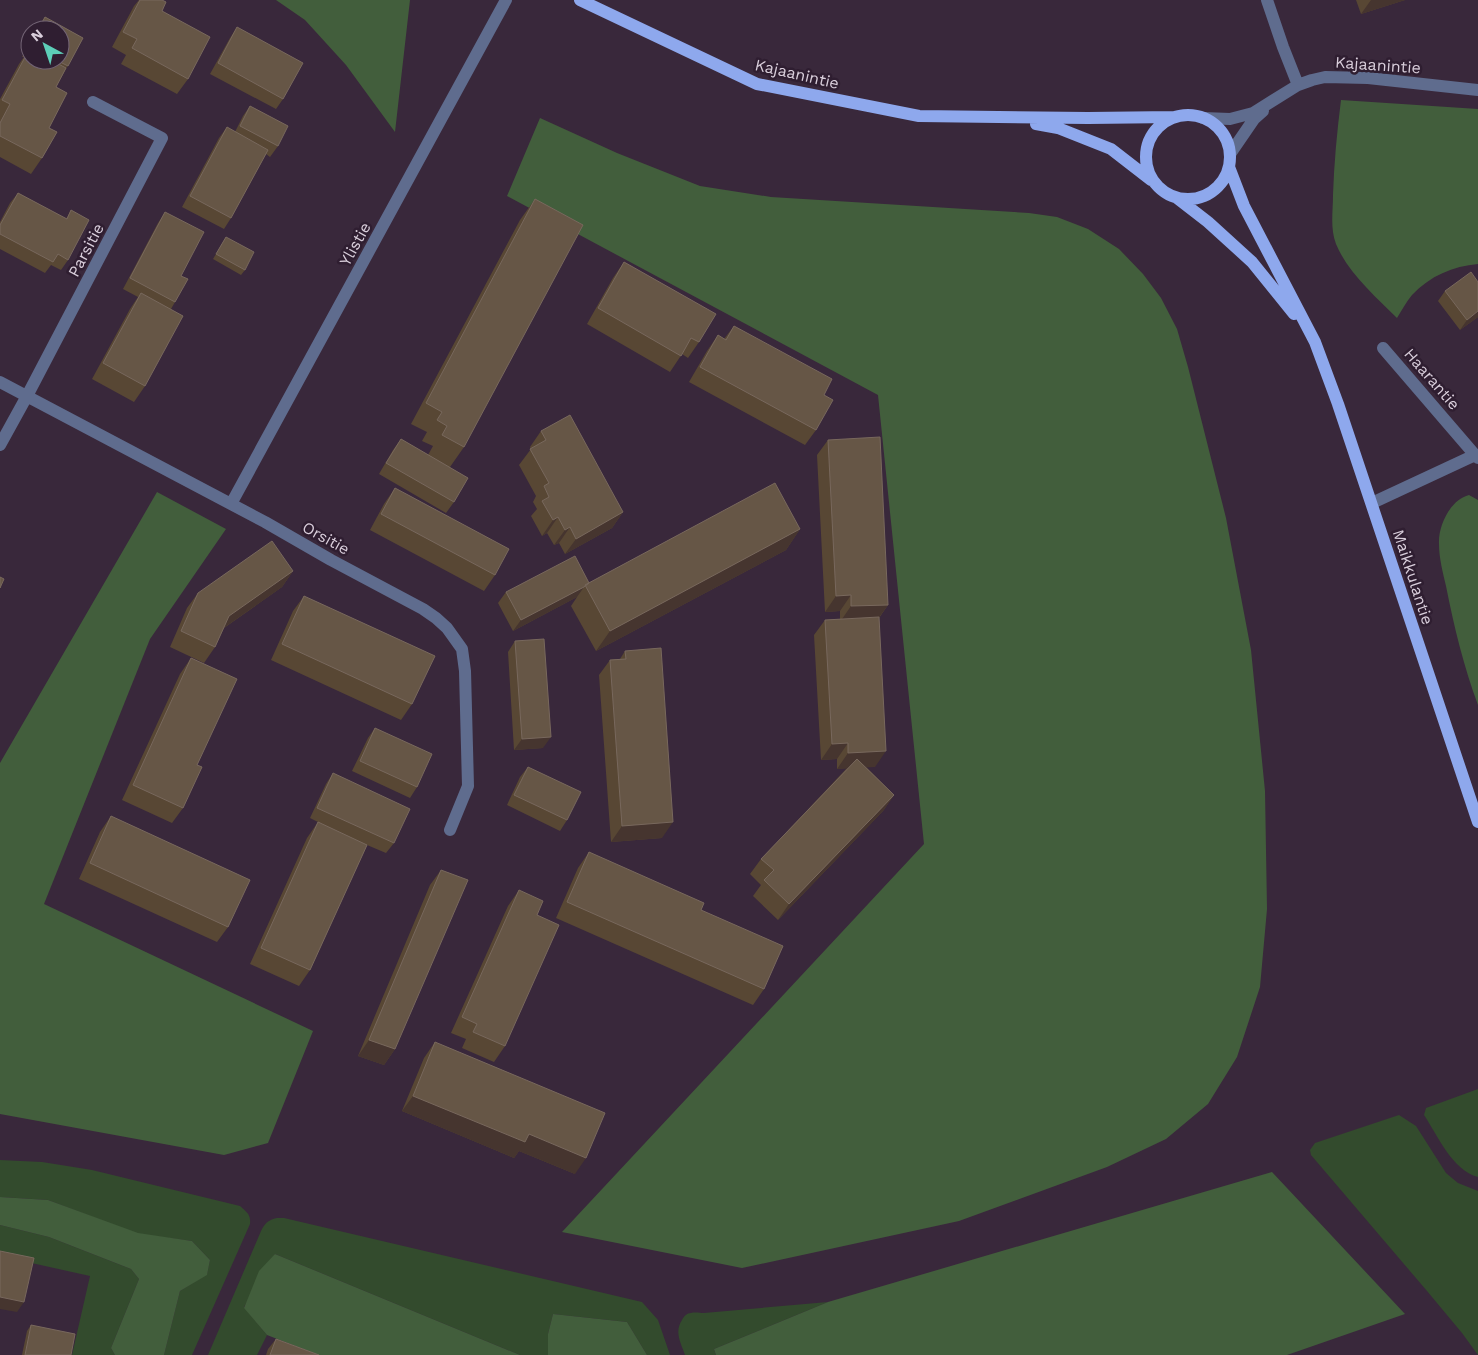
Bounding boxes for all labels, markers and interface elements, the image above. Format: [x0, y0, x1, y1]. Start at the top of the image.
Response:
north arrow [20, 20, 70, 70]
text: N [28, 26, 46, 45]
street label: Kajaanintie [1335, 53, 1421, 77]
street label: Kajaanintie [753, 55, 841, 93]
street label: Ylistie [335, 219, 375, 269]
street label: Parsitie [64, 220, 108, 280]
street label: Haarantie [1400, 344, 1464, 414]
street label: Orsitie [299, 517, 353, 559]
street label: Maikkulantie [1389, 527, 1437, 627]

